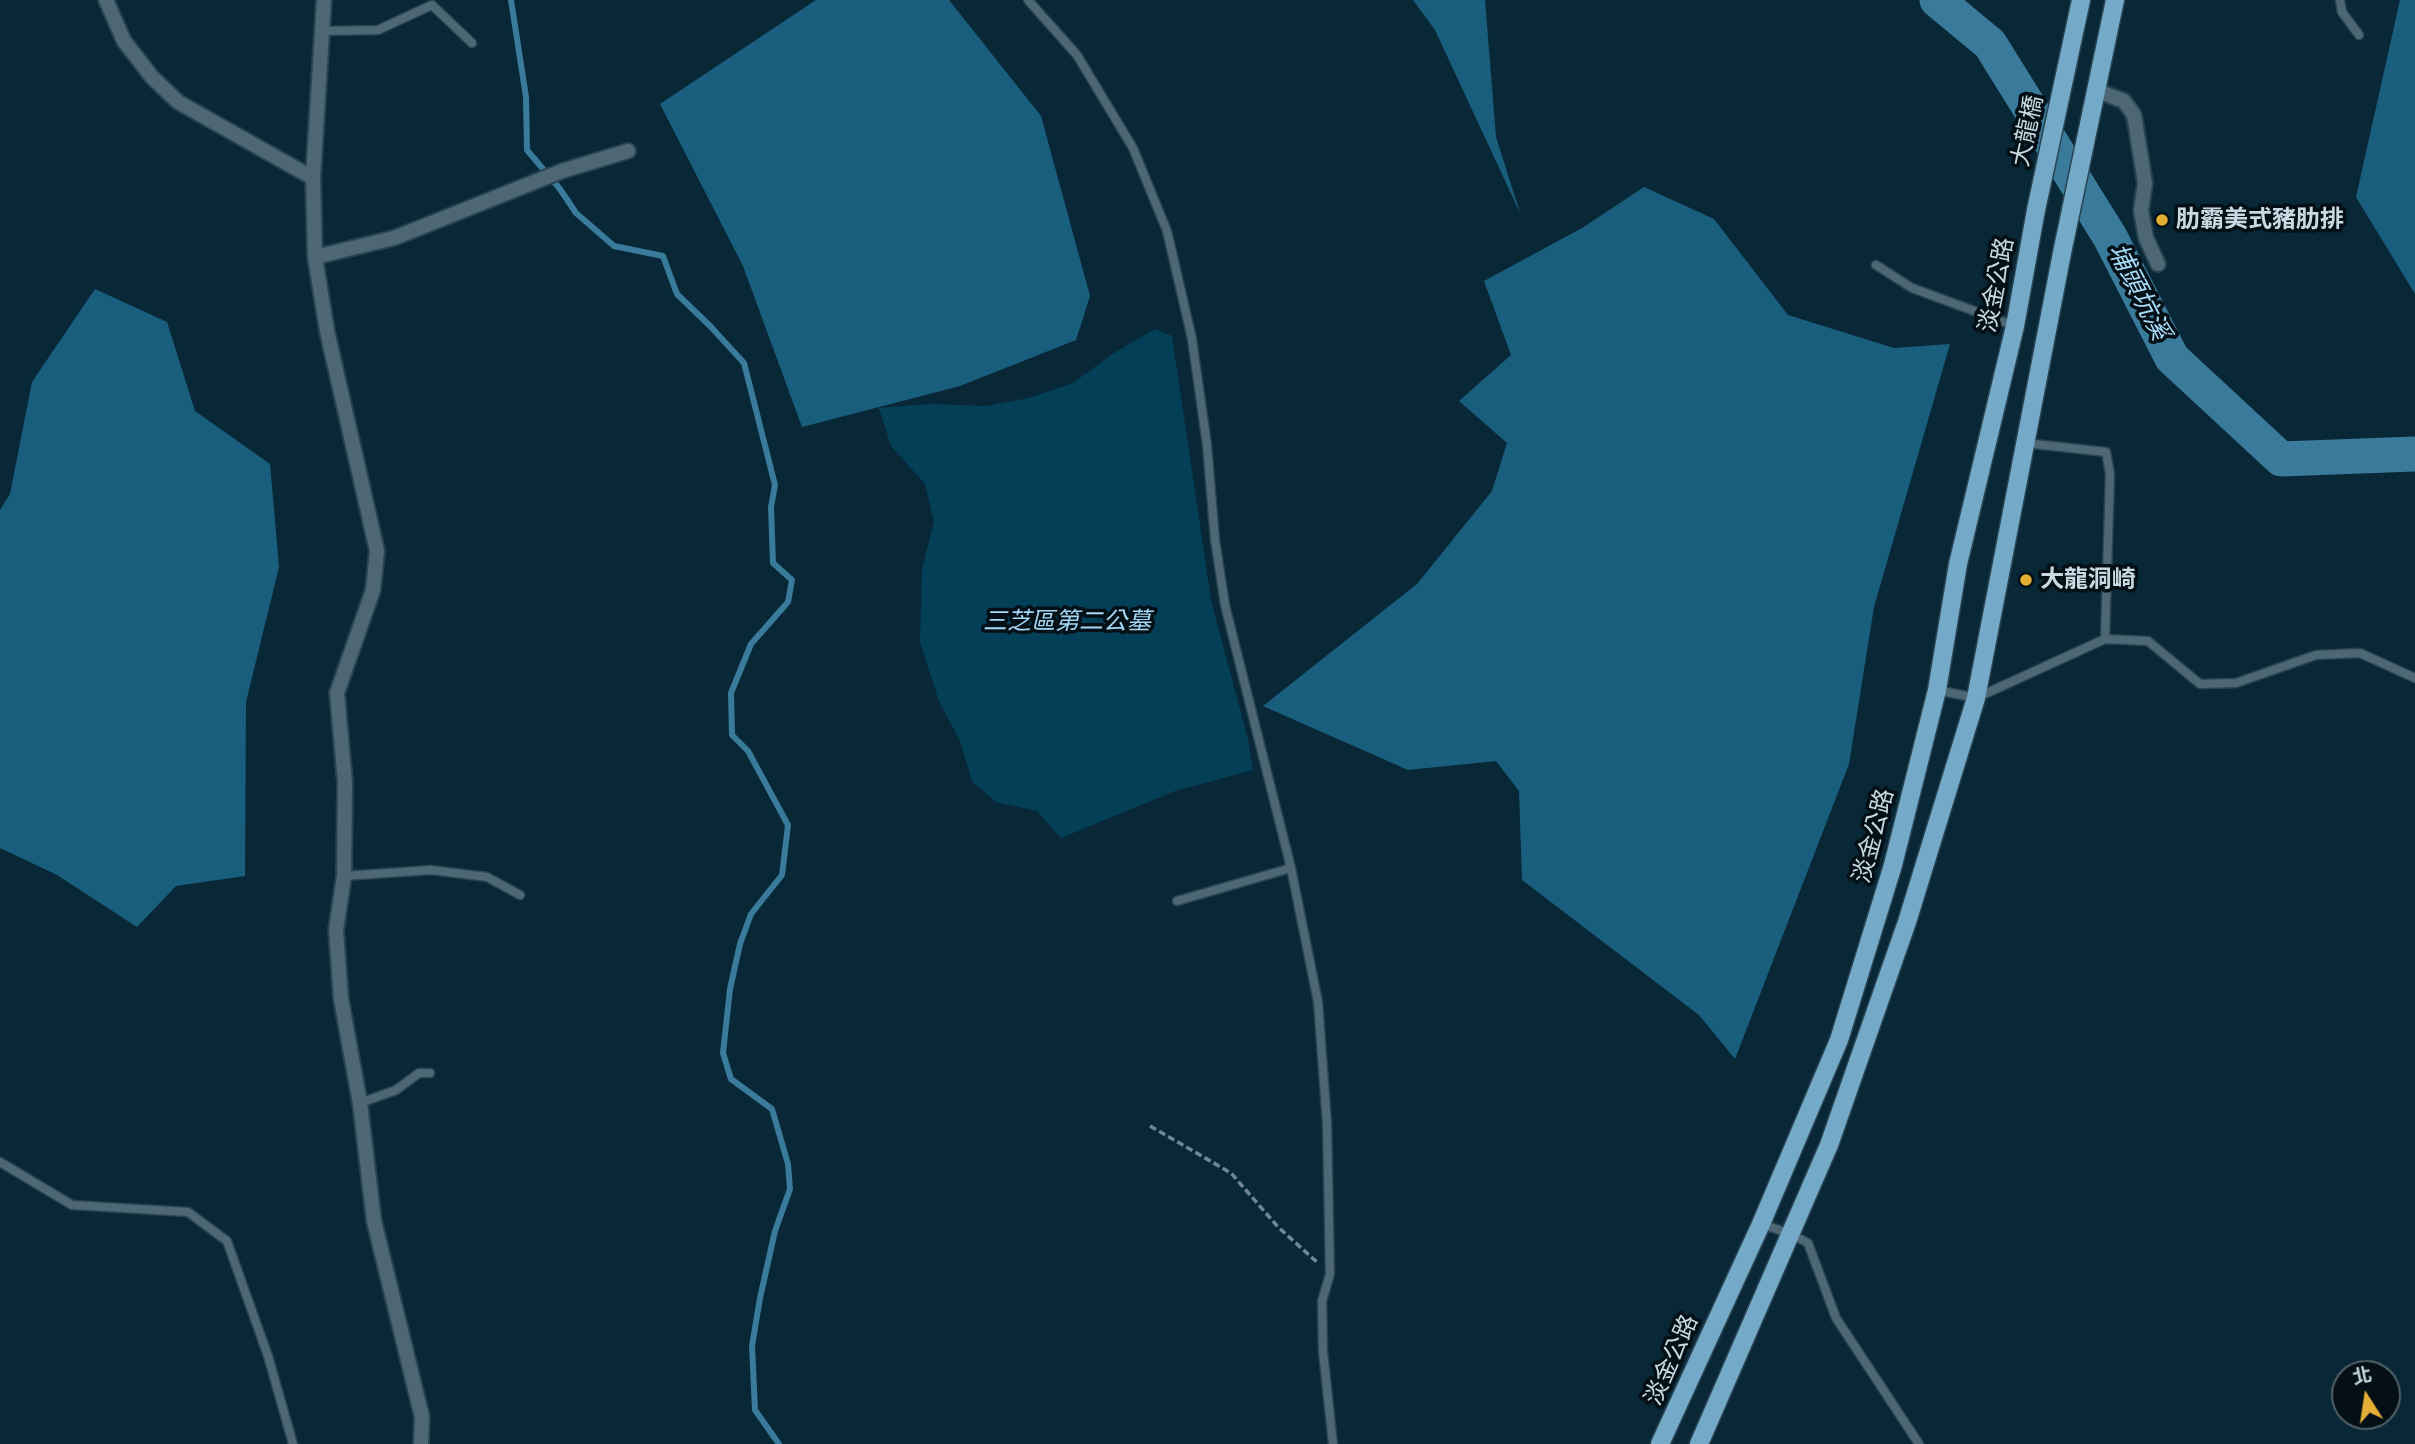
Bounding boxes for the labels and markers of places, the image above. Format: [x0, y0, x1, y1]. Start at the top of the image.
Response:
place label: 肋霸美式豬肋排 [2176, 206, 2344, 234]
marker: 肋霸美式豬肋排 [2154, 212, 2170, 228]
place label: 大龍洞崎 [2040, 566, 2136, 594]
marker: 大龍洞崎 [2018, 572, 2034, 588]

